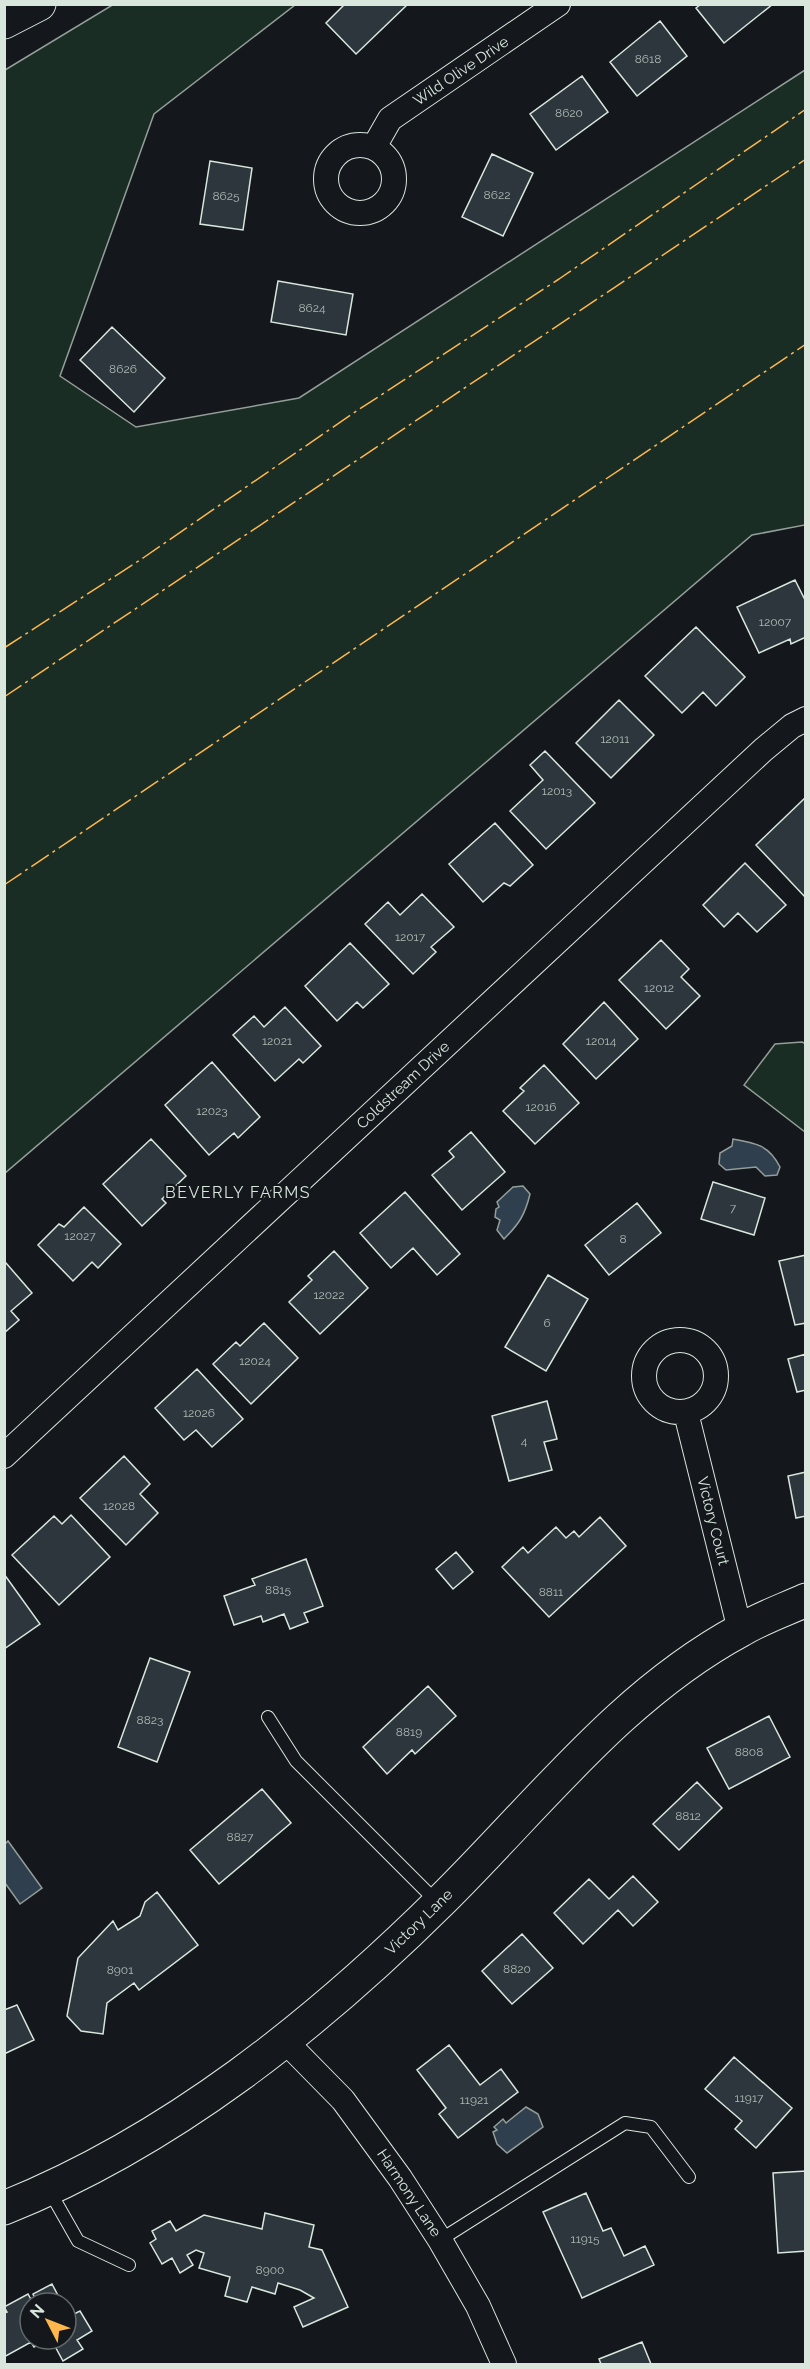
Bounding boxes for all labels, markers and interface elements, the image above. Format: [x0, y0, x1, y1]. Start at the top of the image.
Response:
street label: Wild Olive Drive [410, 32, 512, 109]
house number: 8618 [635, 52, 661, 66]
house number: 8620 [555, 106, 583, 120]
house number: 8622 [484, 188, 510, 202]
house number: 8625 [212, 189, 240, 203]
house number: 8624 [298, 301, 326, 315]
house number: 8626 [109, 362, 137, 376]
house number: 12007 [759, 615, 792, 629]
house number: 12011 [600, 732, 630, 746]
house number: 12013 [542, 784, 572, 798]
house number: 12017 [395, 930, 426, 944]
house number: 12012 [644, 981, 674, 995]
house number: 12021 [262, 1034, 292, 1048]
house number: 12014 [586, 1034, 617, 1048]
street label: Coldstream Drive [353, 1037, 453, 1133]
house number: 12016 [525, 1100, 557, 1114]
house number: 12023 [196, 1104, 228, 1118]
district label: BEVERLY FARMS [165, 1183, 311, 1202]
house number: 7 [730, 1201, 737, 1215]
house number: 12027 [64, 1229, 96, 1243]
house number: 8 [619, 1232, 627, 1246]
house number: 12022 [313, 1288, 345, 1302]
house number: 6 [543, 1316, 551, 1330]
house number: 12024 [239, 1354, 271, 1368]
house number: 12026 [183, 1406, 215, 1420]
house number: 4 [521, 1434, 528, 1448]
street label: Victory Court [693, 1475, 733, 1567]
house number: 12028 [103, 1499, 135, 1513]
house number: 8815 [265, 1583, 291, 1597]
house number: 8811 [539, 1585, 563, 1599]
house number: 8823 [137, 1713, 163, 1727]
house number: 8819 [396, 1725, 422, 1739]
house number: 8808 [735, 1745, 763, 1759]
house number: 8812 [675, 1809, 701, 1823]
house number: 8827 [227, 1830, 254, 1844]
street label: Victory Lane [382, 1885, 457, 1959]
house number: 8820 [503, 1962, 531, 1976]
house number: 8901 [107, 1963, 133, 1977]
house number: 11917 [735, 2091, 764, 2105]
house number: 11921 [460, 2093, 488, 2107]
street label: Harmony Lane [373, 2146, 445, 2240]
house number: 11915 [571, 2232, 600, 2246]
house number: 8900 [256, 2263, 284, 2277]
north arrow [18, 2291, 78, 2351]
text: N [26, 2300, 48, 2322]

